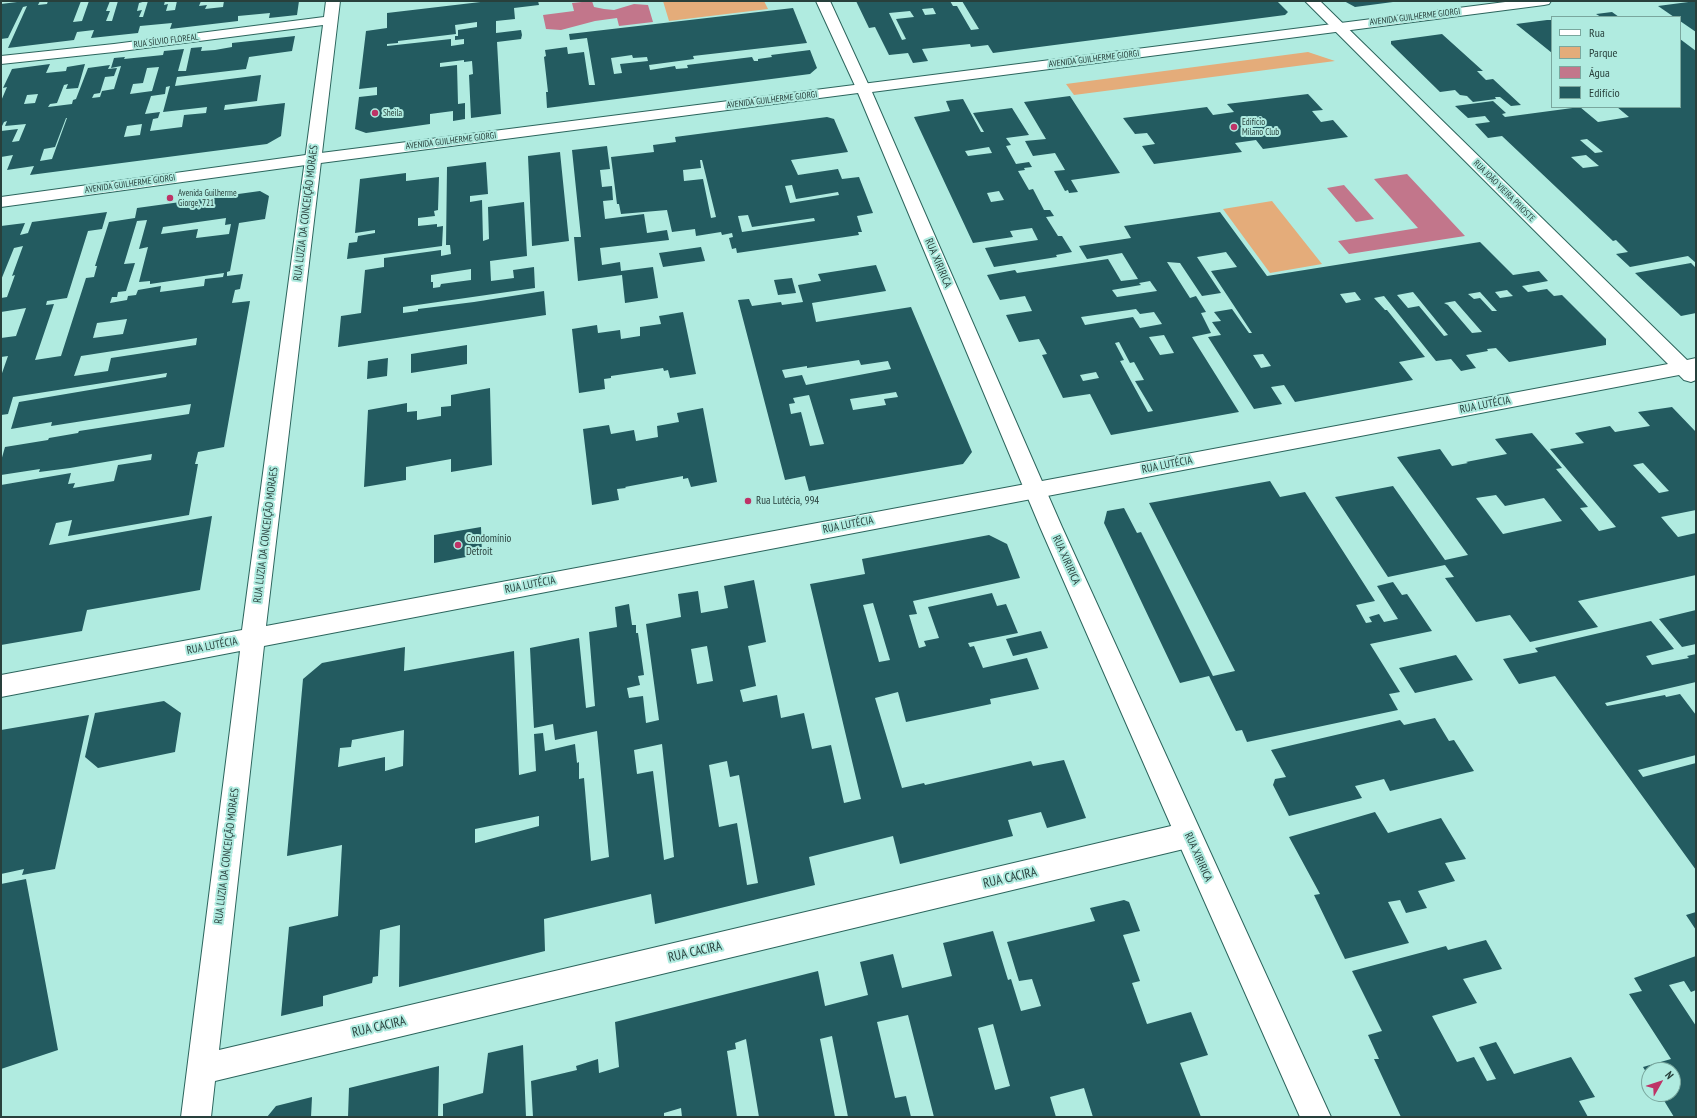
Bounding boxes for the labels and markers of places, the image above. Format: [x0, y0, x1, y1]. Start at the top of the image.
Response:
marker: Sheila [370, 108, 380, 118]
place label: Sheila [383, 108, 402, 118]
place label: Edifício Milano Club [1242, 117, 1279, 138]
marker: Edifício Milano Club [1229, 122, 1239, 132]
place label: Avenida Guilherme Giorge, 721 [178, 188, 237, 209]
marker: Avenida Guilherme Giorge, 721 [165, 193, 175, 203]
place label: Rua Lutécia, 994 [756, 494, 819, 508]
marker: Rua Lutécia, 994 [743, 496, 753, 506]
place label: Condomínio Detroit [466, 532, 511, 558]
marker: Condomínio Detroit [453, 540, 463, 550]

